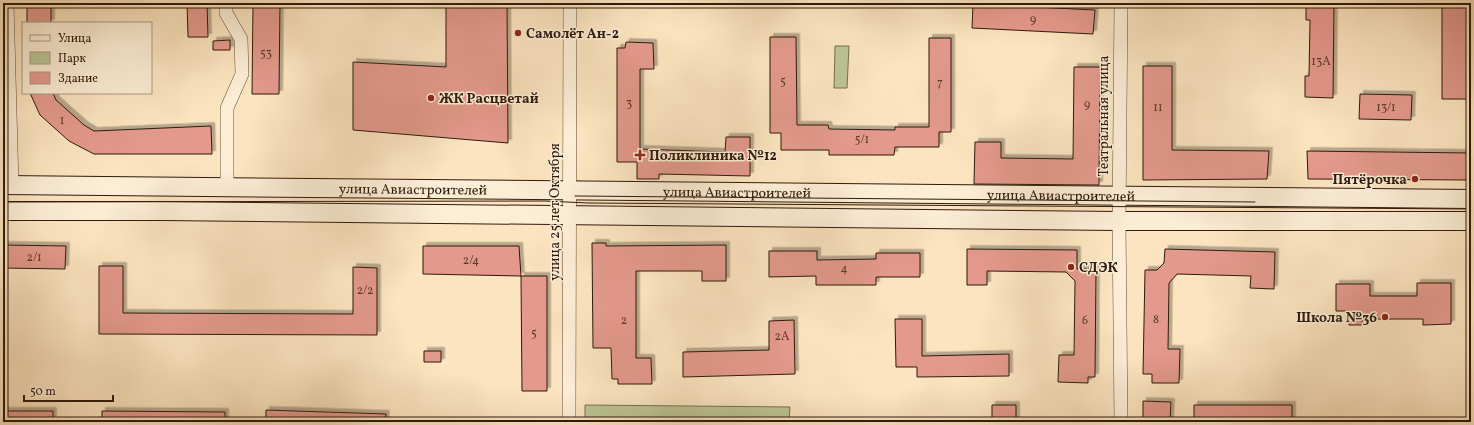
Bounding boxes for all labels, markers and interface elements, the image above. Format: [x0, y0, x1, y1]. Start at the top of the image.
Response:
house number: 9 [1030, 12, 1036, 28]
legend [22, 22, 152, 94]
place label: Самолёт Ан-2 [526, 25, 619, 44]
marker: Самолёт Ан-2 [513, 28, 523, 38]
text: Улица [58, 31, 91, 47]
house number: 53 [260, 46, 272, 62]
text: Парк [58, 51, 86, 67]
house number: 13А [1311, 54, 1331, 70]
street label: Театральная улица [1095, 56, 1114, 176]
text: Здание [58, 71, 98, 87]
house number: 5 [780, 74, 786, 90]
house number: 7 [937, 75, 943, 91]
place label: ЖК Расцветай [439, 90, 539, 109]
marker: ЖК Расцветай [426, 93, 436, 103]
house number: 3 [626, 96, 632, 112]
house number: 9 [1084, 97, 1090, 113]
house number: 11 [1153, 100, 1163, 116]
house number: 13/1 [1376, 100, 1396, 116]
house number: 1 [60, 113, 64, 129]
house number: 5/1 [855, 132, 869, 148]
street label: улица 25 лет Октября [546, 143, 565, 281]
place label: Поликлиника №12 [649, 147, 777, 166]
marker: Поликлиника №12 [634, 149, 646, 161]
place label: Пятёрочка [1332, 171, 1407, 190]
marker: Пятёрочка [1410, 174, 1420, 184]
street label: улица Авиастроителей [339, 180, 488, 201]
street label: улица Авиастроителей [663, 183, 812, 204]
street label: улица Авиастроителей [987, 186, 1136, 207]
house number: 2/1 [26, 250, 42, 266]
house number: 2/4 [463, 253, 479, 269]
place label: СДЭК [1079, 259, 1118, 278]
house number: 4 [840, 261, 848, 277]
marker: СДЭК [1066, 262, 1076, 272]
house number: 2/2 [357, 283, 373, 299]
place label: Школа №36 [1296, 309, 1377, 328]
house number: 8 [1153, 312, 1159, 328]
marker: Школа №36 [1380, 312, 1390, 322]
house number: 2 [621, 313, 627, 329]
house number: 6 [1082, 313, 1088, 329]
house number: 5 [531, 326, 537, 342]
house number: 2А [775, 329, 790, 345]
scale bar [24, 377, 113, 403]
text: 50 m [30, 384, 56, 400]

